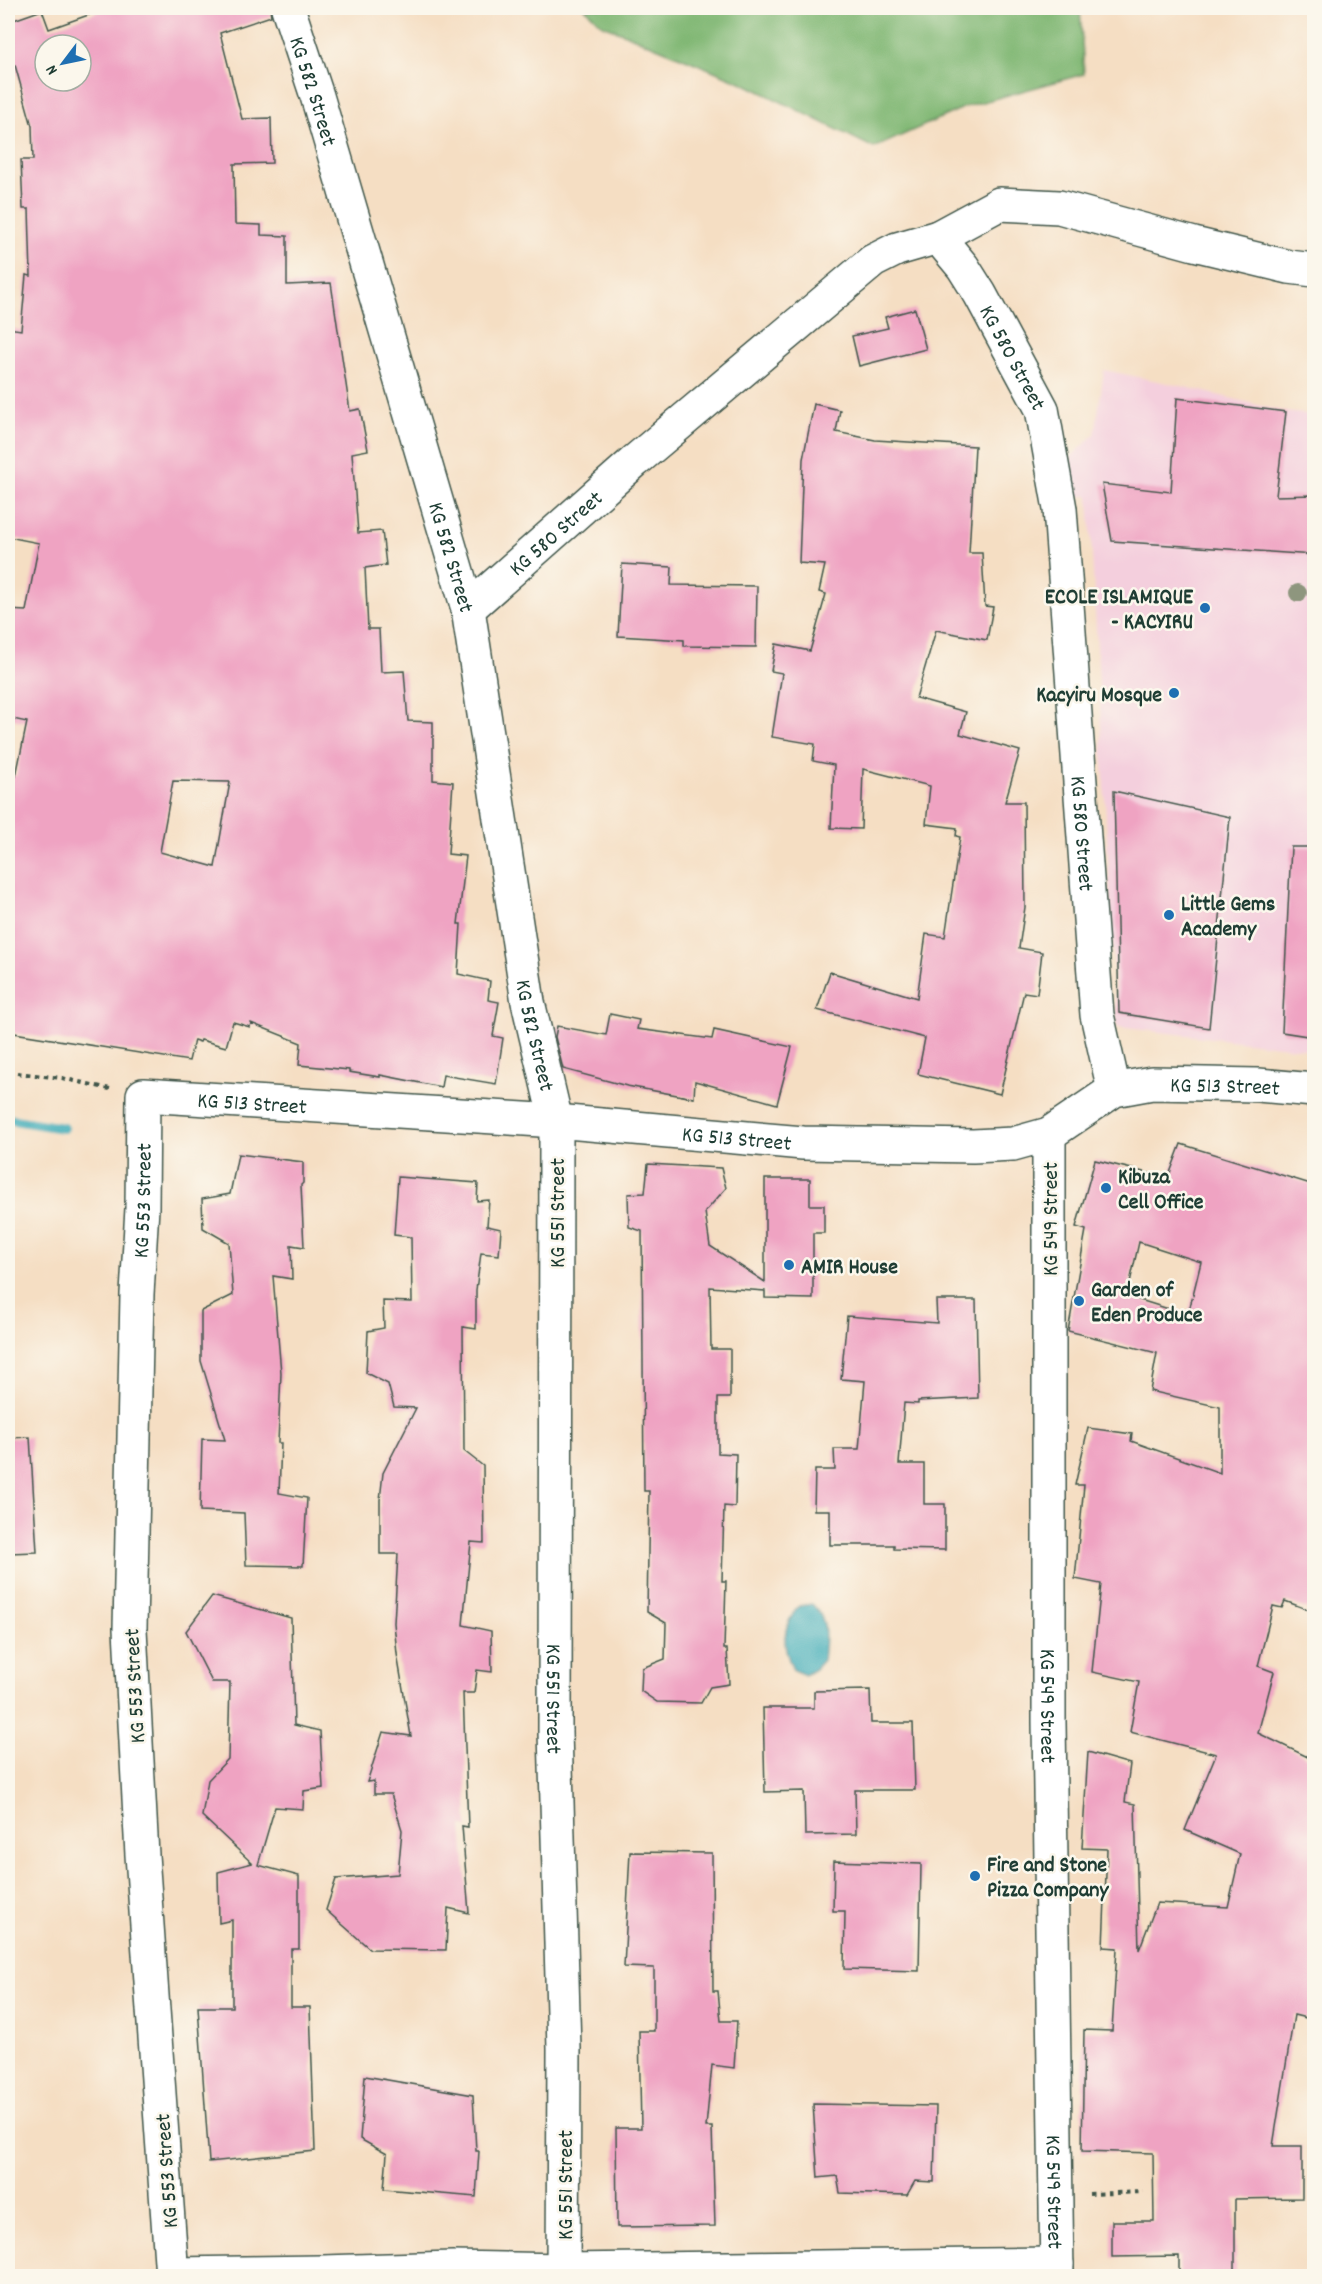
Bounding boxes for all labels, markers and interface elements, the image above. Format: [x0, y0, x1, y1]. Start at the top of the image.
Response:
north arrow [33, 33, 93, 93]
street label: KG 582 Street [279, 33, 343, 150]
text: N [41, 60, 64, 79]
street label: KG 580 Street [970, 300, 1052, 417]
street label: KG 580 Street [503, 485, 611, 585]
street label: KG 582 Street [418, 499, 480, 617]
place label: ECOLE ISLAMIQUE - KACYIRU [1045, 583, 1194, 639]
marker: ECOLE ISLAMIQUE - KACYIRU [1198, 601, 1212, 615]
place label: Kacyiru Mosque [1036, 681, 1162, 712]
marker: Kacyiru Mosque [1167, 686, 1181, 700]
street label: KG 580 Street [1061, 775, 1100, 893]
place label: Little Gems Academy [1181, 890, 1275, 946]
marker: Little Gems Academy [1162, 908, 1176, 922]
street label: KG 582 Street [506, 978, 560, 1095]
street label: KG 513 Street [1170, 1071, 1281, 1106]
street label: KG 513 Street [196, 1086, 308, 1124]
street label: KG 513 Street [681, 1120, 793, 1161]
street label: KG 553 Street [127, 1143, 162, 1259]
street label: KG 551 Street [544, 1158, 575, 1268]
street label: KG 549 Street [1037, 1162, 1068, 1276]
place label: Kibuza Cell Office [1118, 1163, 1204, 1219]
marker: Kibuza Cell Office [1099, 1181, 1113, 1195]
place label: AMIR House [801, 1253, 898, 1284]
marker: AMIR House [782, 1258, 796, 1272]
place label: Garden of Eden Produce [1091, 1276, 1203, 1332]
marker: Garden of Eden Produce [1072, 1294, 1086, 1308]
street label: KG 553 Street [118, 1628, 155, 1744]
street label: KG 551 Street [536, 1644, 568, 1754]
street label: KG 549 Street [1030, 1649, 1062, 1763]
place label: Fire and Stone Pizza Company [987, 1851, 1109, 1907]
marker: Fire and Stone Pizza Company [968, 1869, 982, 1883]
street label: KG 553 Street [149, 2112, 188, 2229]
street label: KG 551 Street [552, 2130, 583, 2240]
street label: KG 549 Street [1036, 2135, 1069, 2249]

